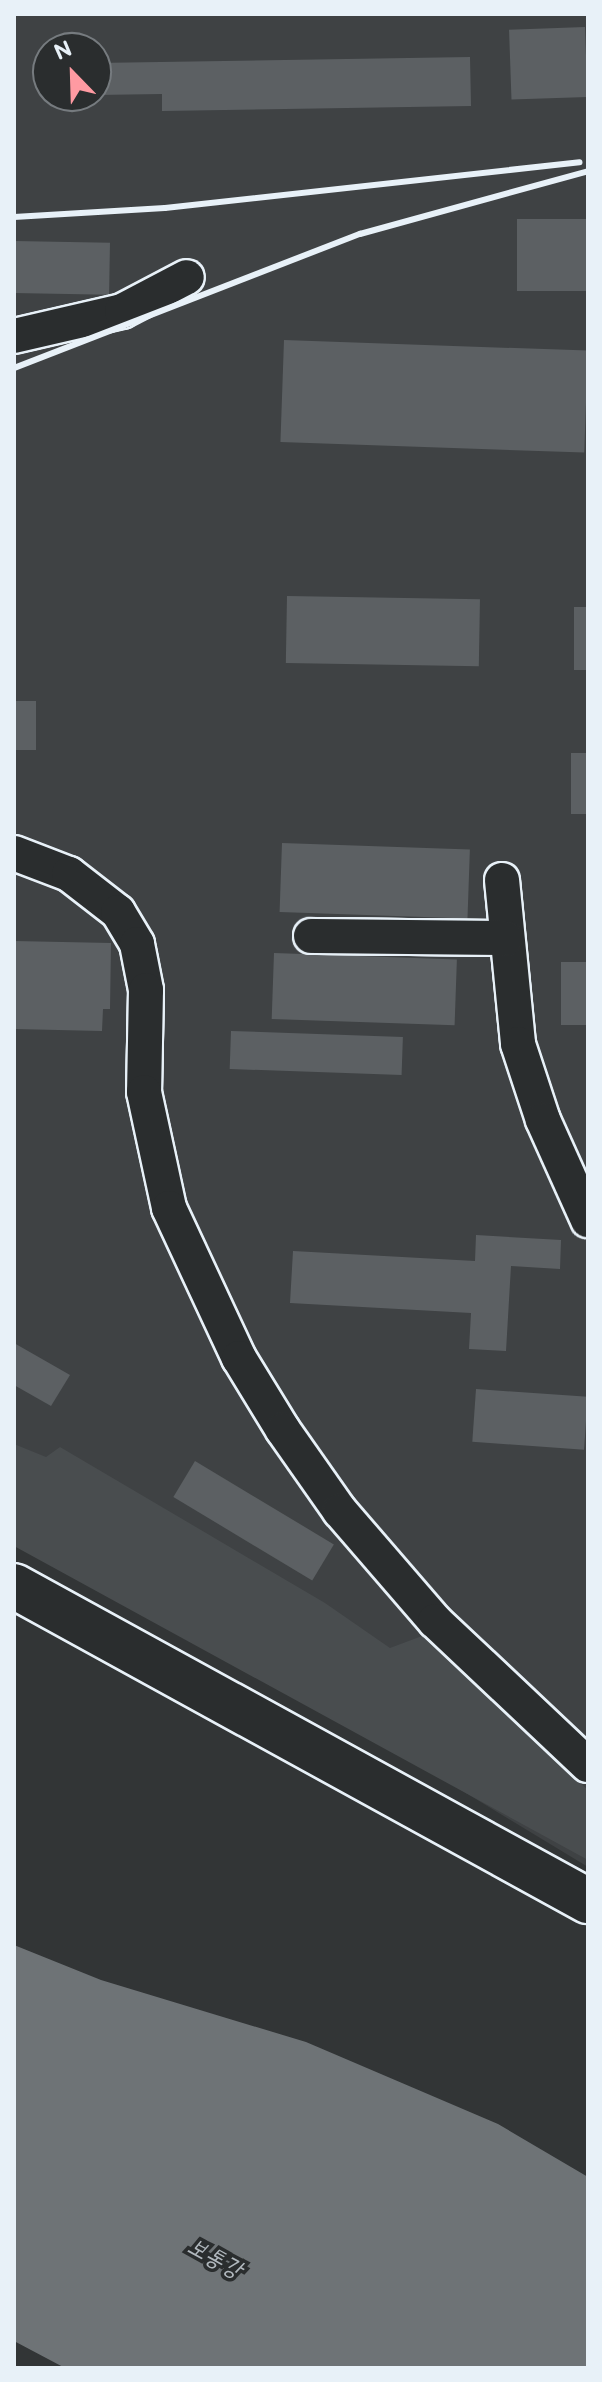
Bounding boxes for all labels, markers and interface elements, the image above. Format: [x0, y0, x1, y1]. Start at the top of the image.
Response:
north arrow [32, 32, 112, 112]
text: N [50, 36, 76, 67]
water label: 보통강 [183, 2231, 247, 2285]

